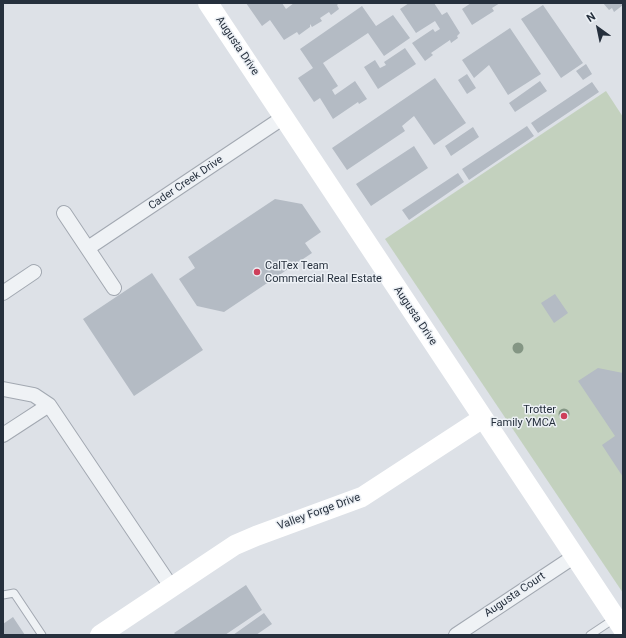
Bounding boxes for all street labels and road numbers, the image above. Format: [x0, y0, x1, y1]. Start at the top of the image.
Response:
street label: Augusta Drive [212, 14, 262, 78]
street label: Cader Creek Drive [146, 153, 226, 213]
street label: Augusta Drive [390, 284, 440, 348]
street label: Valley Forge Drive [276, 491, 362, 533]
street label: Augusta Court [482, 570, 548, 620]

